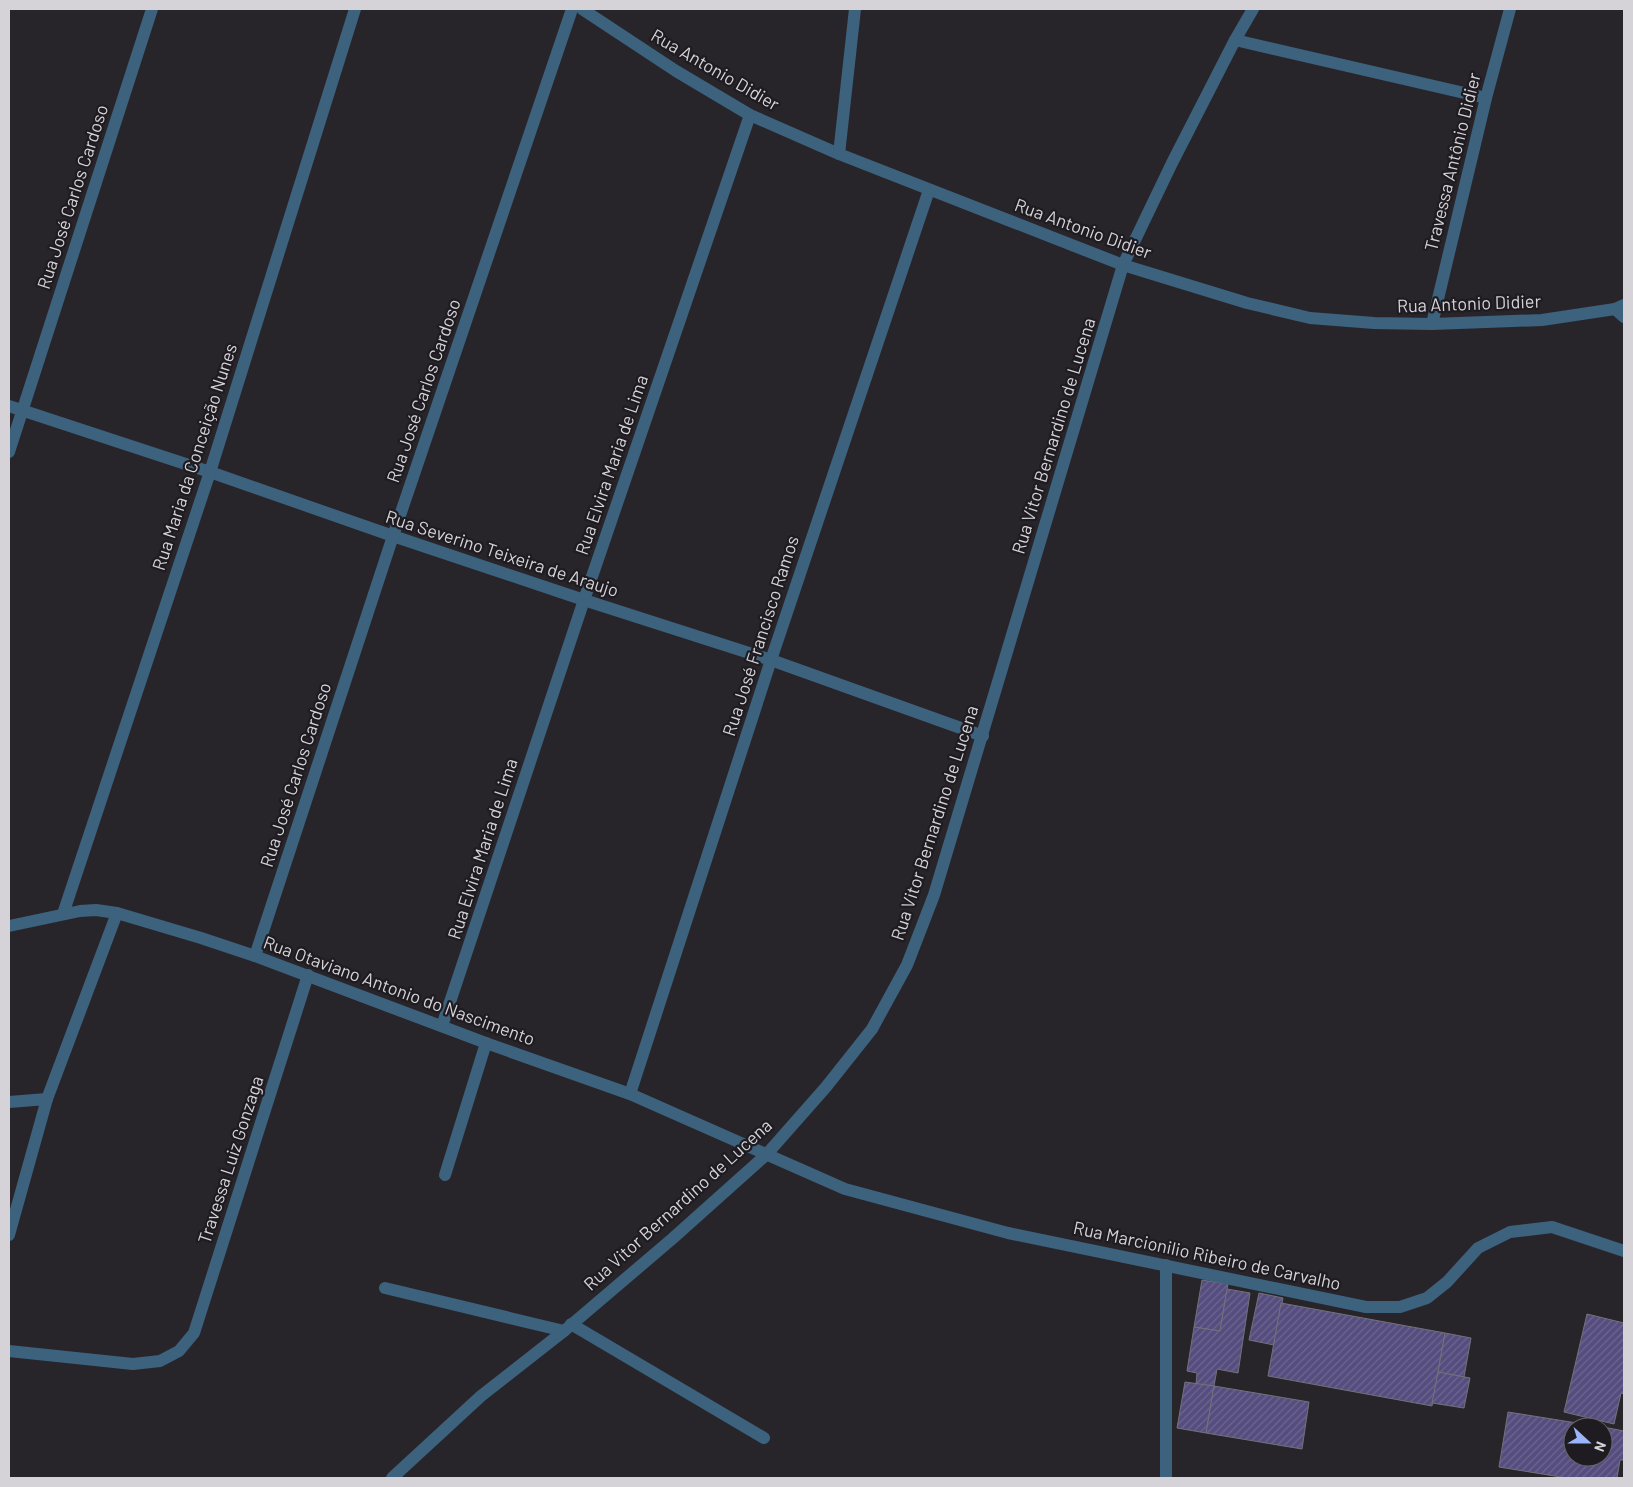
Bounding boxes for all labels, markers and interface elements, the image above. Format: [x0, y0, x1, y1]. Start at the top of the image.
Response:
street label: Rua Antonio Didier [648, 24, 784, 115]
street label: Travessa Antônio Didier [1419, 70, 1485, 253]
street label: Rua José Carlos Cardoso [32, 102, 112, 292]
street label: Rua Antonio Didier [1012, 193, 1155, 263]
street label: Rua Antonio Didier [1397, 289, 1542, 317]
street label: Rua José Carlos Cardoso [381, 296, 465, 485]
street label: Rua Vitor Bernardino de Lucena [1007, 315, 1099, 556]
street label: Rua Maria da Conceição Nunes [147, 341, 241, 573]
street label: Rua Elvira Maria de Lima [570, 372, 652, 558]
street label: Rua Severino Teixeira de Araujo [383, 505, 622, 601]
street label: Rua José Francisco Ramos [717, 533, 803, 739]
street label: Rua José Carlos Cardoso [255, 680, 335, 870]
street label: Rua Vitor Bernardino de Lucena [886, 702, 982, 943]
street label: Rua Elvira Maria de Lima [442, 755, 522, 942]
street label: Rua Otaviano Antonio do Nascimento [261, 931, 538, 1050]
street label: Travessa Luiz Gonzaga [193, 1073, 268, 1246]
street label: Rua Vitor Bernardino de Lucena [579, 1114, 776, 1295]
street label: Rua Marcionilio Ribeiro de Carvalho [1072, 1216, 1343, 1294]
north arrow [1563, 1417, 1613, 1467]
text: N [1591, 1439, 1610, 1454]

